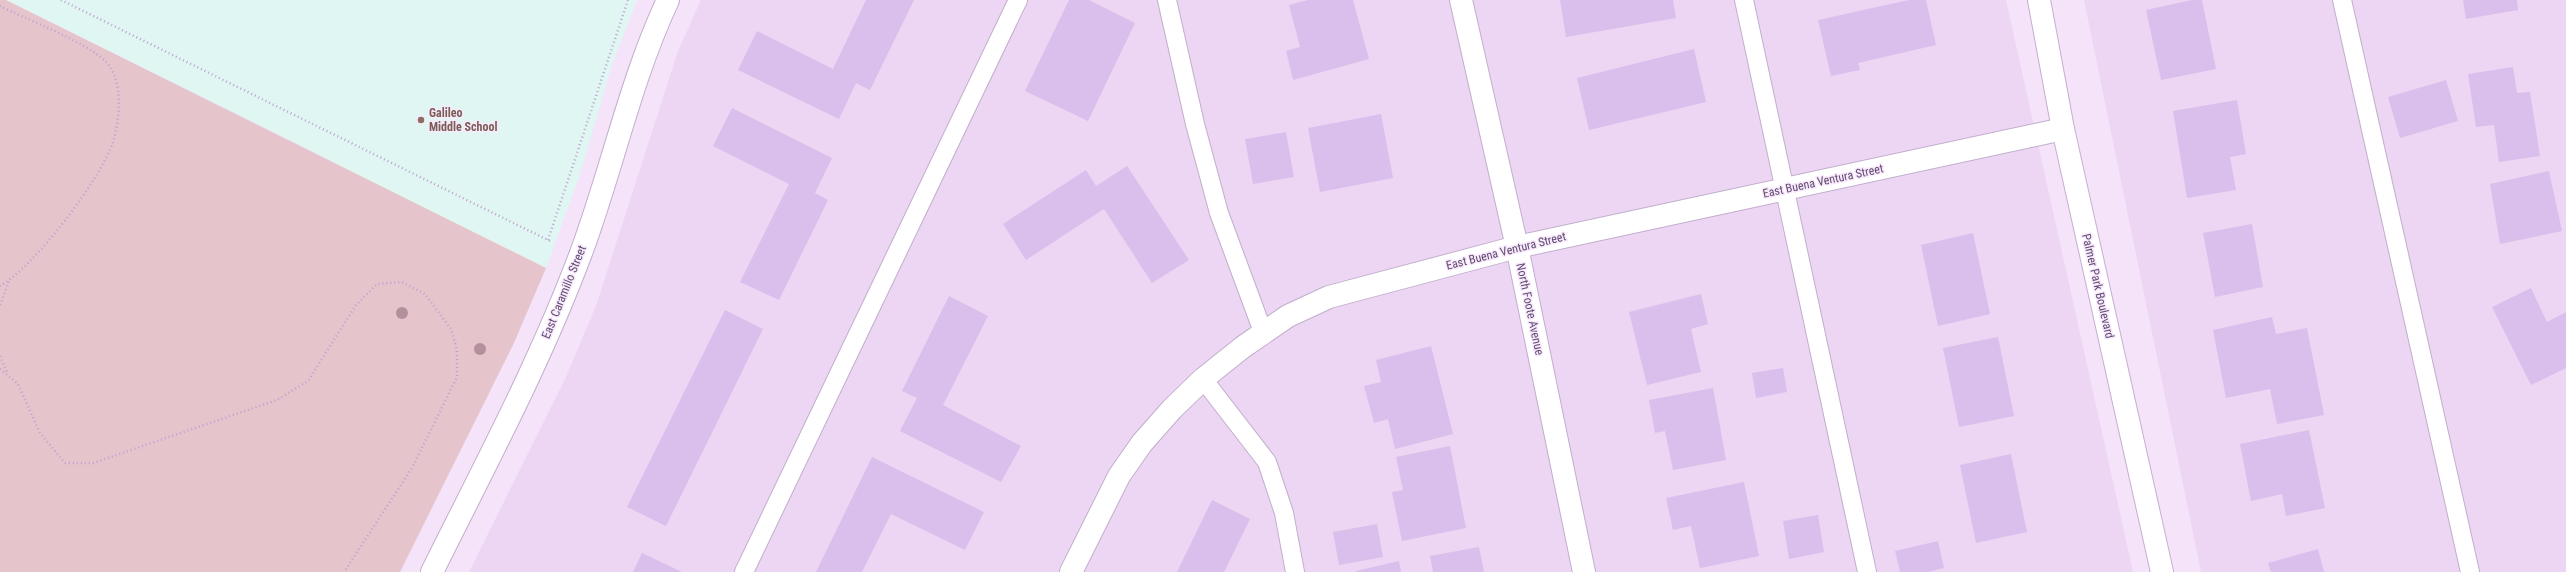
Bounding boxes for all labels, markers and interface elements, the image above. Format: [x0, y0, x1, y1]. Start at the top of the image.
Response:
place label: Galileo Middle School [429, 106, 497, 134]
marker: Galileo Middle School [416, 115, 426, 125]
street label: East Buena Ventura Street [1761, 161, 1885, 201]
street label: East Buena Ventura Street [1445, 229, 1568, 273]
street label: Palmer Park Boulevard [2079, 232, 2117, 340]
street label: East Caramillo Street [539, 243, 589, 341]
street label: North Foote Avenue [1513, 262, 1547, 357]

